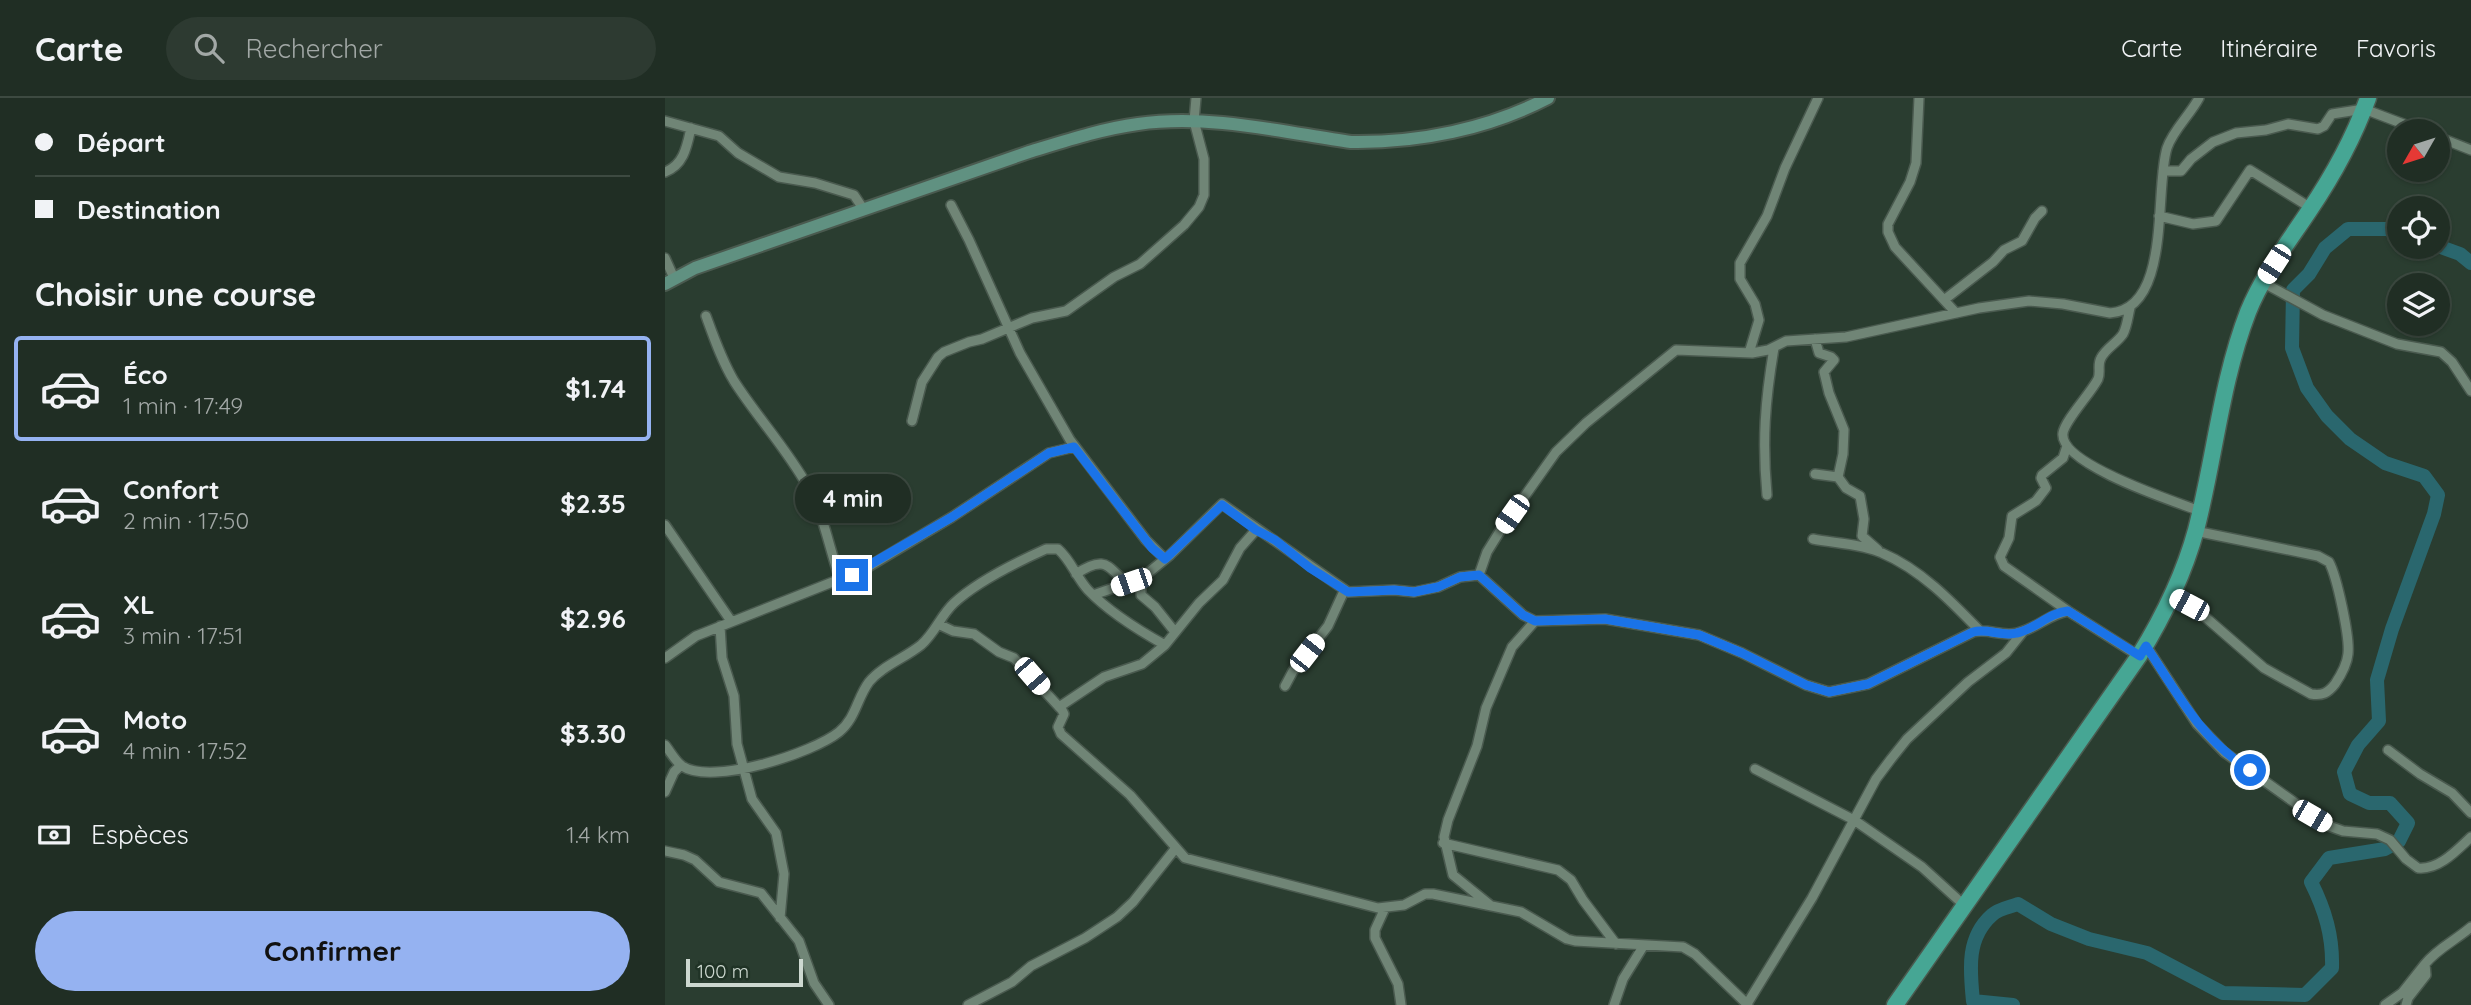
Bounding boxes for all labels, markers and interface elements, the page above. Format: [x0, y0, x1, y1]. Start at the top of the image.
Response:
search box [166, 17, 656, 80]
text: Carte [35, 28, 124, 69]
icon: search [190, 29, 228, 67]
text: Rechercher [246, 32, 383, 65]
text: Carte [2121, 33, 2182, 63]
text: Itinéraire [2220, 33, 2318, 63]
text: Favoris [2356, 33, 2436, 63]
north arrow [2387, 119, 2450, 182]
map controls [2387, 119, 2450, 336]
text: Départ [77, 126, 166, 159]
text: Destination [77, 193, 221, 226]
button: locate [2387, 196, 2450, 259]
car [2254, 241, 2295, 287]
button: layers [2387, 273, 2450, 336]
text: Choisir une course [35, 274, 316, 314]
icon: car [39, 357, 102, 420]
text: Éco [123, 358, 168, 391]
text: $1.74 [565, 372, 626, 405]
text: 1 min · 17:49 [123, 391, 243, 420]
icon: car [39, 472, 102, 535]
text: Confort [123, 473, 220, 506]
callout: 4 min [794, 474, 910, 522]
text: 4 min [823, 484, 883, 513]
text: $2.35 [560, 487, 626, 520]
car [1492, 491, 1533, 537]
text: 2 min · 17:50 [123, 506, 249, 535]
route end [836, 559, 868, 591]
car [1108, 565, 1155, 599]
car [2166, 586, 2213, 624]
icon: car [39, 587, 102, 650]
text: XL [123, 588, 155, 621]
text: $2.96 [560, 602, 626, 635]
text: 3 min · 17:51 [123, 621, 243, 650]
car [1286, 630, 1329, 676]
car [1011, 653, 1054, 699]
icon: car [39, 702, 102, 765]
text: Moto [123, 703, 187, 736]
text: $3.30 [560, 717, 626, 750]
text: 4 min · 17:52 [123, 736, 248, 765]
route start [2234, 754, 2266, 786]
car [2289, 796, 2336, 836]
icon: cash [35, 816, 73, 854]
text: Espèces [91, 818, 189, 851]
text: 1.4 km [566, 820, 630, 849]
button: Confirmer [35, 911, 630, 991]
scale bar [686, 956, 803, 988]
text: 100 m [697, 959, 749, 983]

